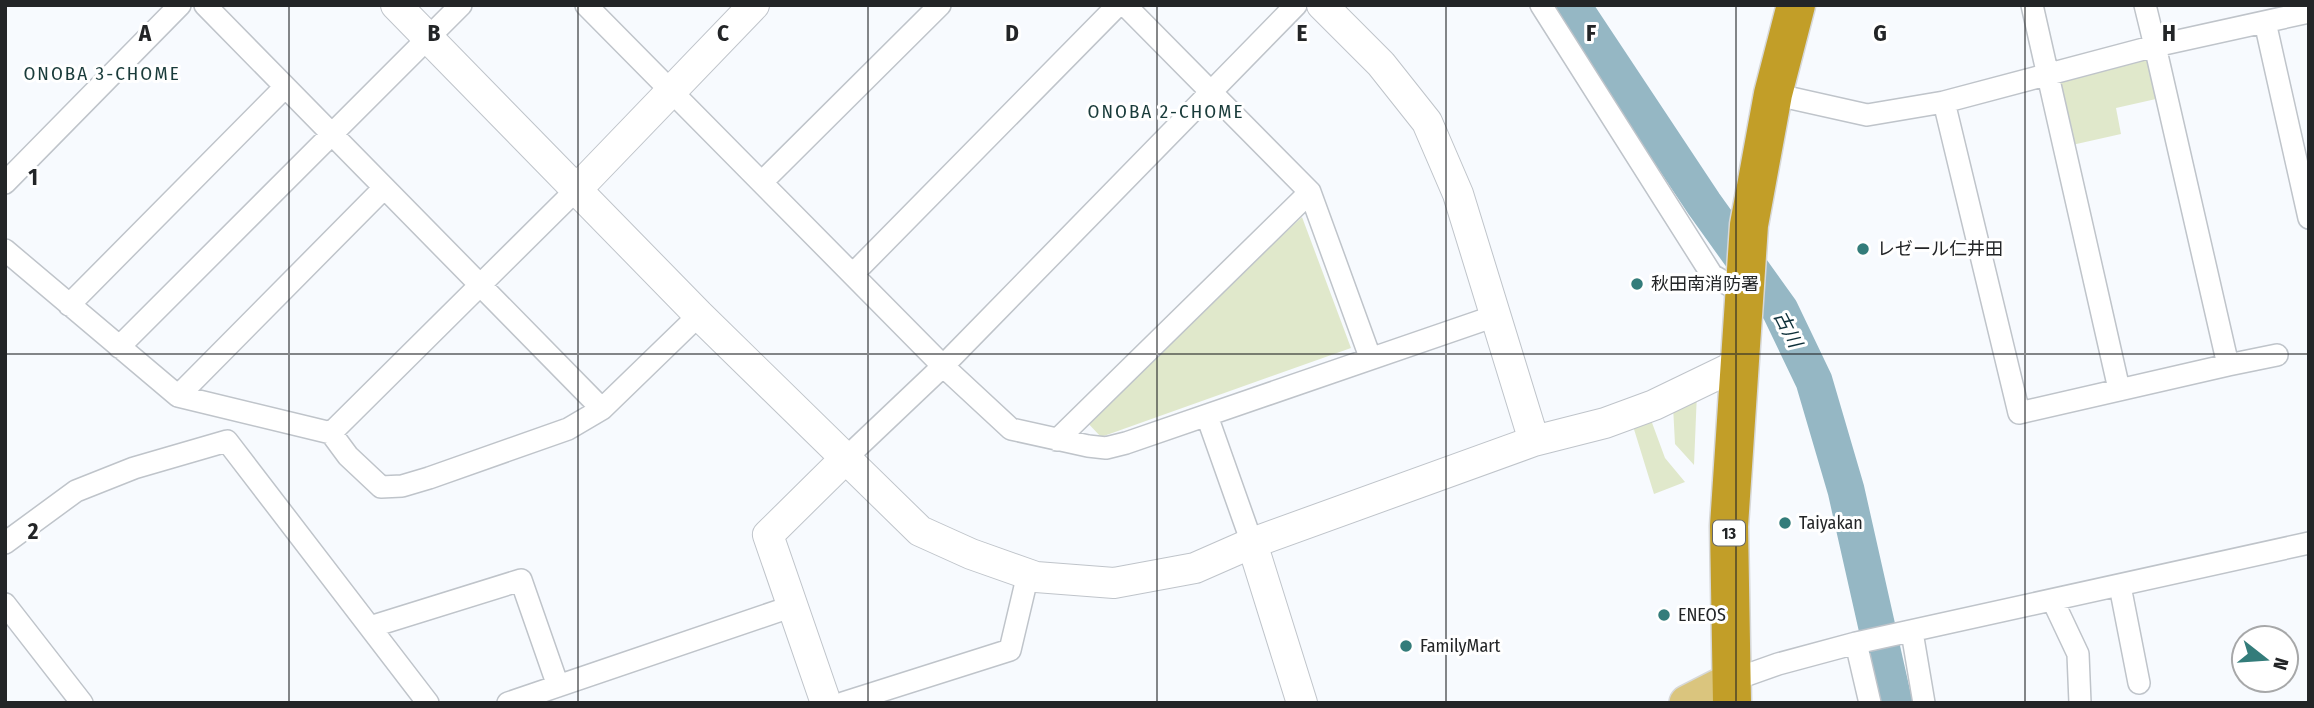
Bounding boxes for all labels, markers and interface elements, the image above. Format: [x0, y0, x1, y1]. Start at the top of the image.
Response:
text: A [138, 19, 152, 47]
text: B [428, 19, 441, 47]
text: C [717, 19, 729, 47]
text: D [1005, 19, 1019, 47]
text: E [1297, 19, 1308, 47]
text: F [1586, 19, 1596, 47]
text: G [1873, 19, 1887, 47]
text: H [2162, 19, 2176, 47]
district label: ONOBA 3-CHOME [23, 62, 181, 85]
district label: ONOBA 2-CHOME [1088, 100, 1244, 123]
text: 1 [28, 163, 38, 191]
place label: レゼール仁井田 [1877, 238, 2003, 260]
marker: レゼール仁井田 [1855, 241, 1871, 257]
place label: 秋田南消防署 [1651, 273, 1759, 295]
marker: 秋田南消防署 [1629, 276, 1645, 292]
water label: 古川 [1769, 307, 1808, 353]
place label: Taiyakan [1799, 512, 1863, 534]
marker: Taiyakan [1777, 515, 1793, 531]
text: 2 [27, 517, 39, 545]
road number: 13 [1713, 520, 1745, 546]
place label: ENEOS [1678, 604, 1726, 626]
marker: ENEOS [1656, 607, 1672, 623]
north arrow [2230, 624, 2300, 694]
place label: FamilyMart [1420, 635, 1501, 657]
marker: FamilyMart [1398, 638, 1414, 654]
text: N [2268, 655, 2293, 673]

